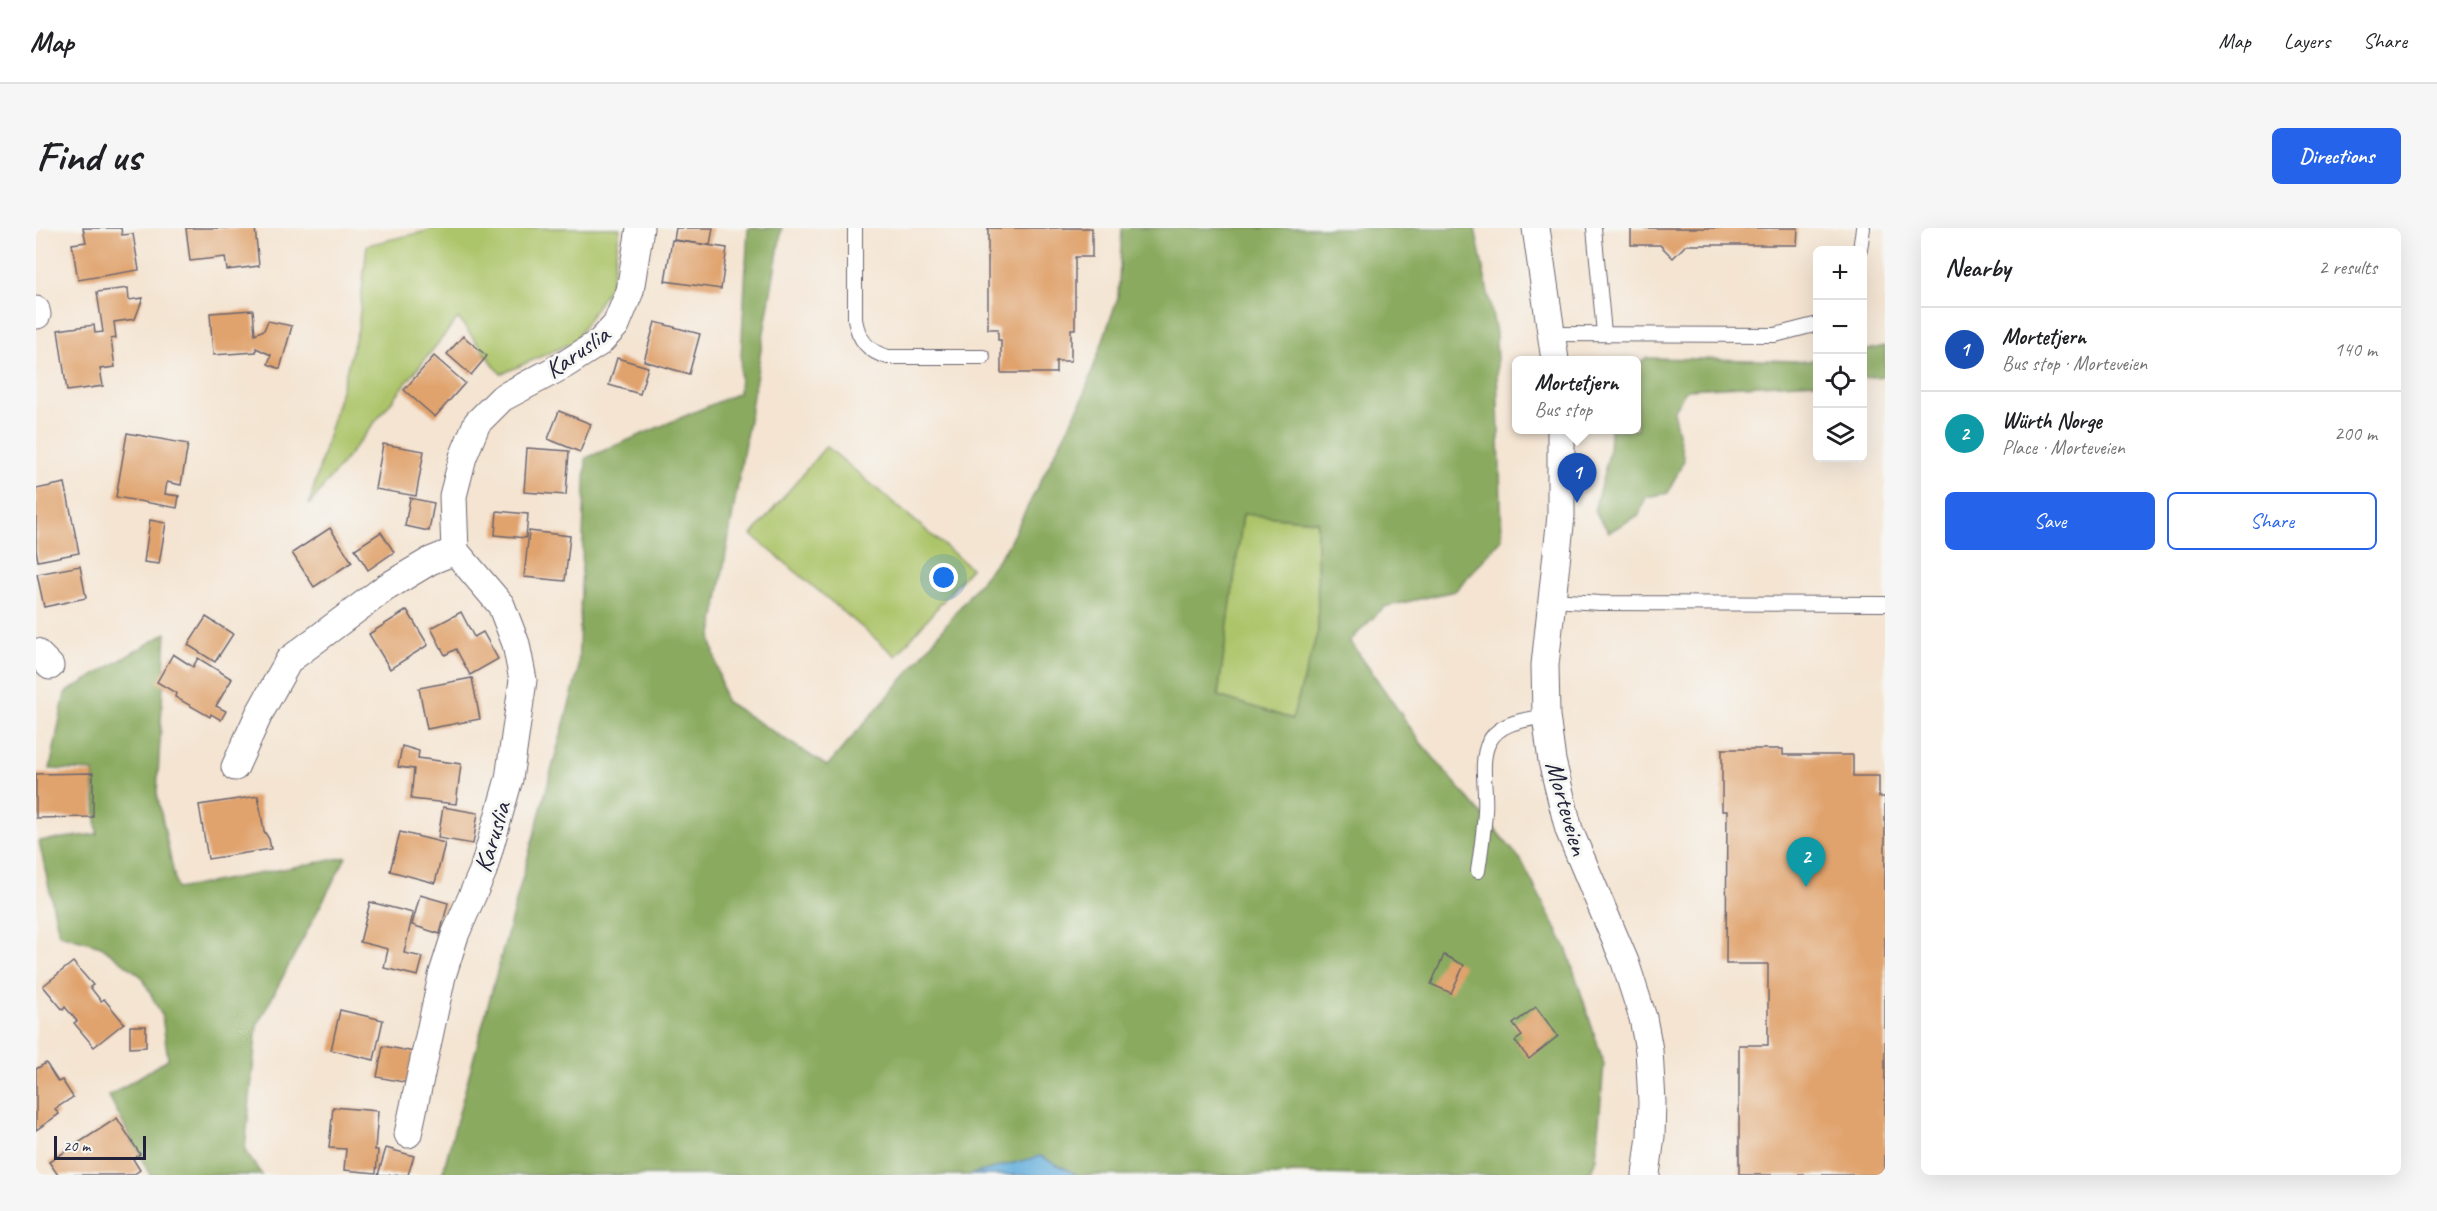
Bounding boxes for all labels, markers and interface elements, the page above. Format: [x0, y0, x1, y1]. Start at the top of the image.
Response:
text: Map [30, 24, 73, 59]
text: Map [2218, 28, 2251, 54]
text: Layers [2284, 28, 2330, 54]
text: Share [2363, 28, 2407, 54]
button: Directions [2272, 128, 2401, 184]
text: Find us [36, 130, 141, 183]
map controls [1813, 246, 1867, 462]
button: + [1813, 246, 1867, 300]
text: Nearby [1945, 251, 2010, 284]
text: 2 results [2318, 255, 2377, 280]
button: − [1813, 300, 1867, 354]
street label: Karuslia [538, 317, 617, 386]
text: Mortetjern [2002, 323, 2086, 351]
text: 1 [1960, 337, 1969, 362]
text: 140 m [2334, 337, 2377, 362]
text: Bus stop · Morteveien [2002, 351, 2147, 376]
button: locate [1813, 354, 1867, 408]
popup [1512, 356, 1641, 434]
text: Mortetjern [1535, 369, 1618, 397]
text: Bus stop [1535, 397, 1592, 422]
text: Würth Norge [2002, 407, 2102, 435]
button: layers [1813, 408, 1867, 462]
text: 2 [1960, 421, 1969, 446]
text: 200 m [2334, 421, 2377, 446]
text: Place · Morteveien [2002, 435, 2125, 460]
pin: 1 [1558, 454, 1596, 503]
button: Save [1945, 492, 2155, 550]
button: Share [2167, 492, 2377, 550]
your location [929, 563, 958, 592]
street label: Morteveien [1538, 757, 1597, 860]
street label: Karuslia [466, 796, 519, 876]
pin: 2 [1786, 838, 1826, 887]
scale bar [54, 1133, 146, 1160]
text: 20 m [63, 1136, 90, 1156]

